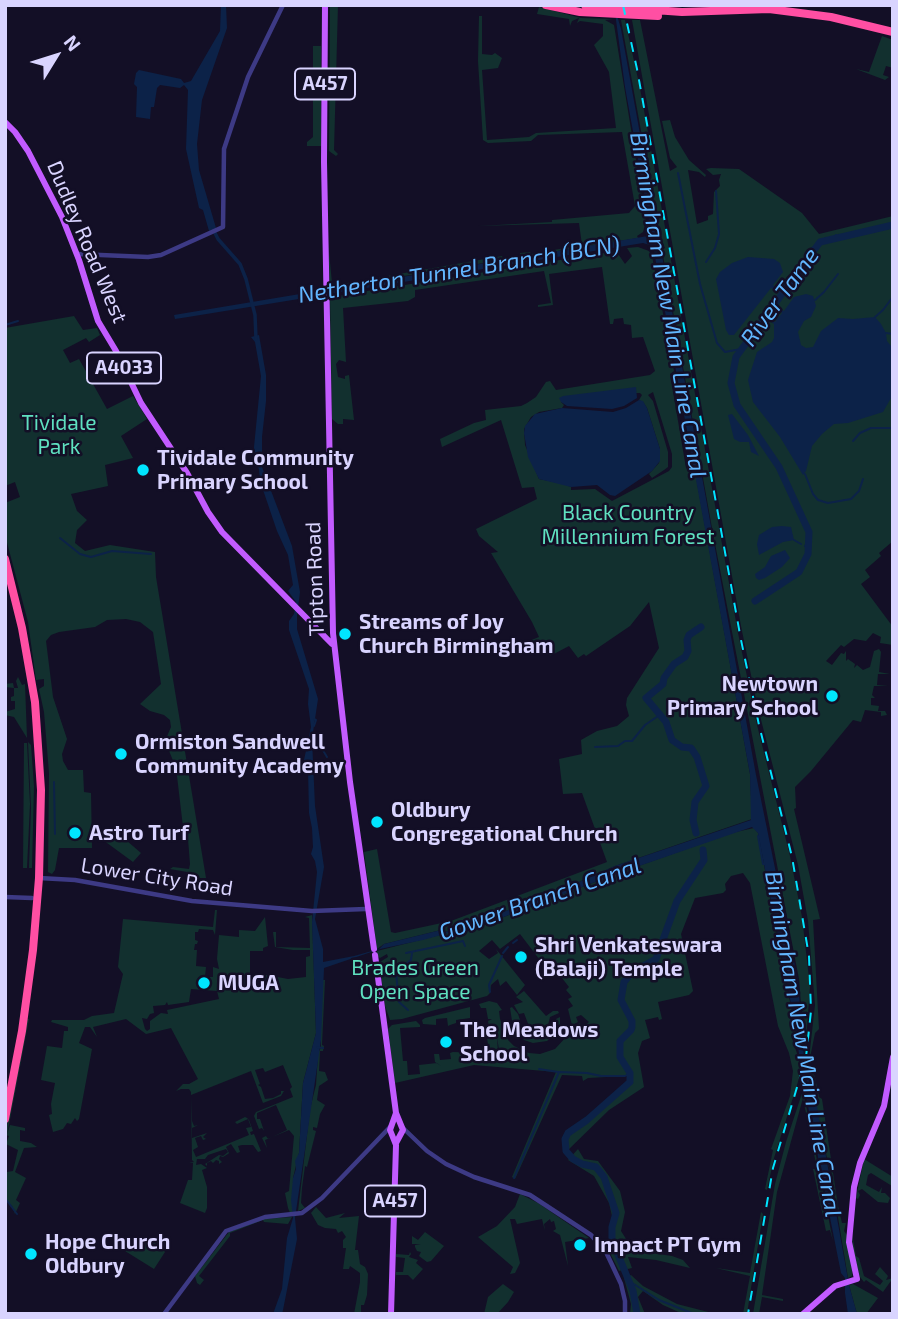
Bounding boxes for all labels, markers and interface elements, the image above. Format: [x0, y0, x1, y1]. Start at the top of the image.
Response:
north arrow [21, 21, 91, 91]
text: N [60, 30, 86, 55]
road number: A457 [295, 68, 355, 100]
water label: Birmingham New Main Line Canal [624, 130, 712, 480]
street label: Dudley Road West [41, 157, 133, 327]
water label: Netherton Tunnel Branch (BCN) [296, 231, 622, 309]
water label: River Tame [735, 242, 825, 352]
road number: A4033 [87, 352, 161, 384]
park label: Tividale Park [22, 410, 96, 460]
place label: Tividale Community Primary School [157, 445, 354, 495]
marker: Tividale Community Primary School [135, 462, 151, 478]
park label: Black Country Millennium Forest [541, 500, 715, 550]
street label: Tipton Road [300, 521, 330, 637]
place label: Streams of Joy Church Birmingham [359, 609, 553, 659]
marker: Streams of Joy Church Birmingham [337, 626, 353, 642]
place label: Newtown Primary School [667, 671, 818, 721]
marker: Newtown Primary School [824, 688, 840, 704]
place label: Ormiston Sandwell Community Academy [135, 729, 344, 779]
marker: Ormiston Sandwell Community Academy [113, 746, 129, 762]
place label: Oldbury Congregational Church [391, 797, 618, 847]
marker: Oldbury Congregational Church [369, 814, 385, 830]
place label: Astro Turf [89, 820, 189, 846]
marker: Astro Turf [67, 825, 83, 841]
water label: Gower Branch Canal [435, 851, 645, 947]
street label: Lower City Road [79, 853, 235, 901]
water label: Birmingham New Main Line Canal [759, 869, 847, 1219]
place label: Shri Venkateswara (Balaji) Temple [535, 932, 722, 982]
marker: Shri Venkateswara (Balaji) Temple [513, 949, 529, 965]
park label: Brades Green Open Space [351, 955, 479, 1005]
place label: MUGA [218, 970, 279, 996]
marker: MUGA [196, 975, 212, 991]
place label: The Meadows School [460, 1017, 598, 1067]
marker: The Meadows School [438, 1034, 454, 1050]
road number: A457 [365, 1186, 425, 1217]
place label: Hope Church Oldbury [45, 1229, 170, 1279]
place label: Impact PT Gym [594, 1232, 741, 1258]
marker: Impact PT Gym [572, 1237, 588, 1253]
marker: Hope Church Oldbury [23, 1246, 39, 1262]

